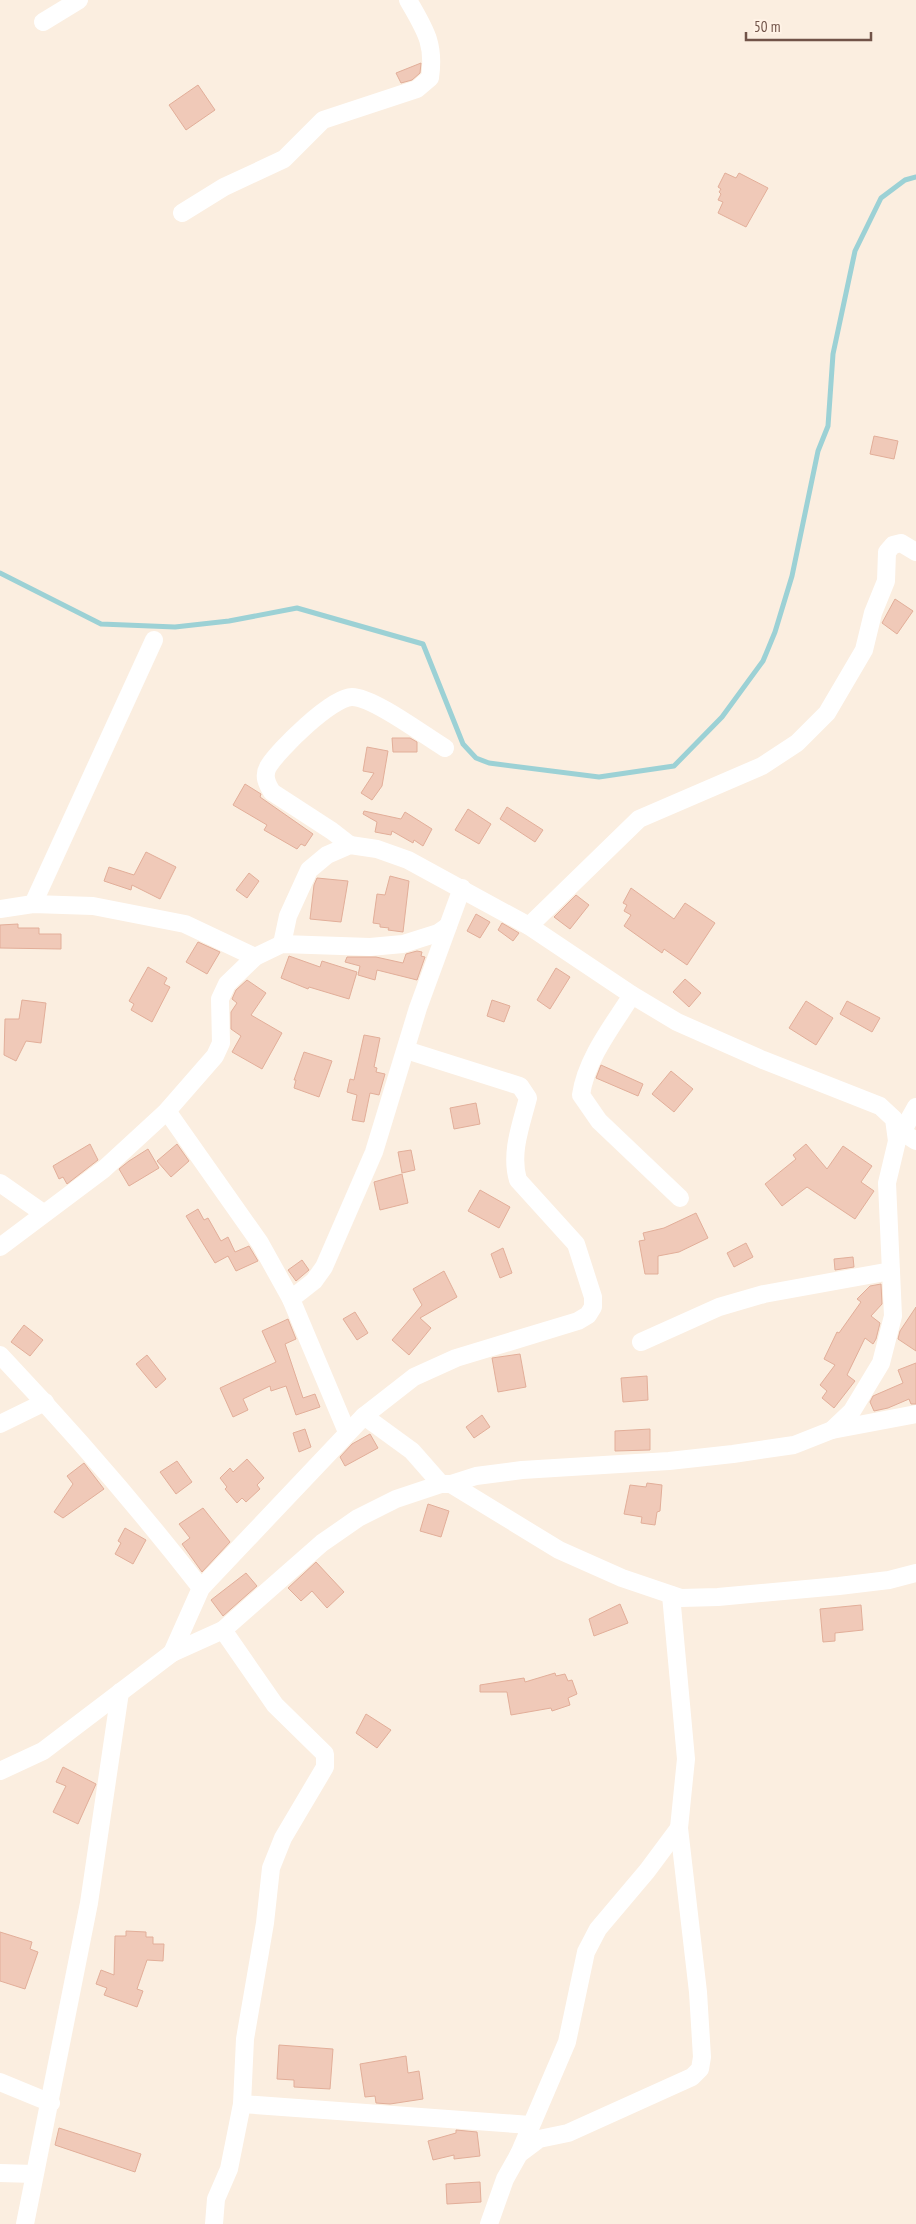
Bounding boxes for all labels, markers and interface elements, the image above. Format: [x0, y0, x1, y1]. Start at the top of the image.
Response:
scale bar [746, 10, 871, 42]
text: 50 m [754, 17, 780, 36]

